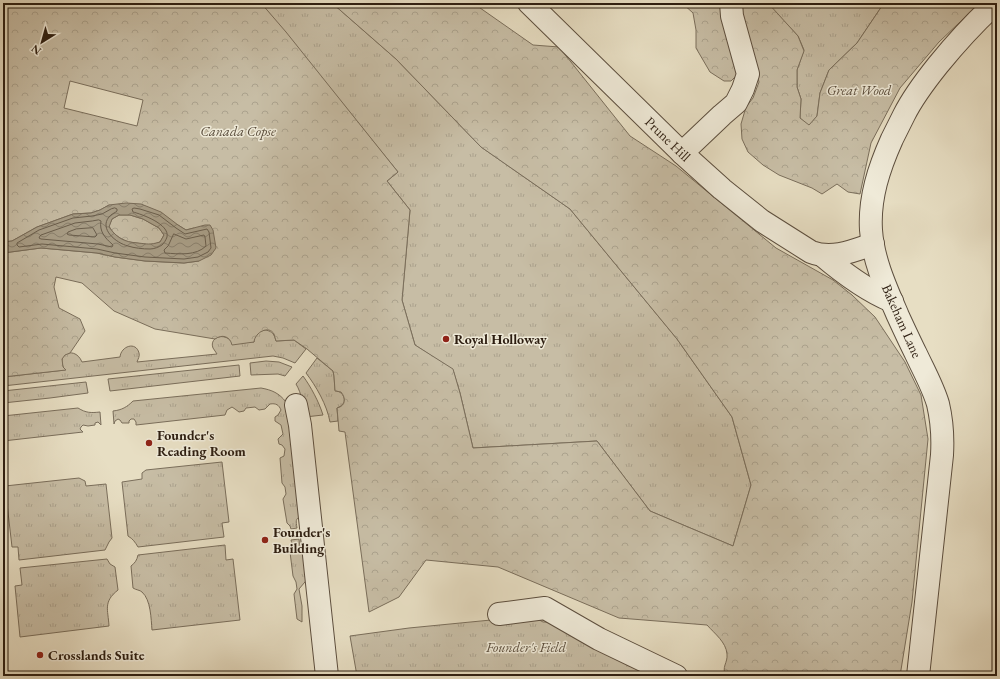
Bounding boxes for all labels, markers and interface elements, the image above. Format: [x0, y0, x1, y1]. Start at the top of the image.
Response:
north arrow [22, 22, 62, 62]
text: N [28, 42, 44, 58]
park label: Great Wood [827, 81, 892, 99]
street label: Prune Hill [641, 113, 695, 166]
park label: Canada Copse [200, 122, 276, 140]
street label: Bakeham Lane [878, 281, 926, 361]
place label: Royal Holloway [454, 330, 547, 348]
marker: Royal Holloway [441, 334, 451, 344]
place label: Founder's Reading Room [157, 426, 246, 460]
marker: Founder's Reading Room [144, 438, 154, 448]
place label: Founder's Building [273, 523, 330, 557]
marker: Founder's Building [260, 535, 270, 545]
park label: Founder's Field [485, 638, 567, 656]
place label: Crosslands Suite [48, 646, 145, 664]
marker: Crosslands Suite [35, 650, 45, 660]

